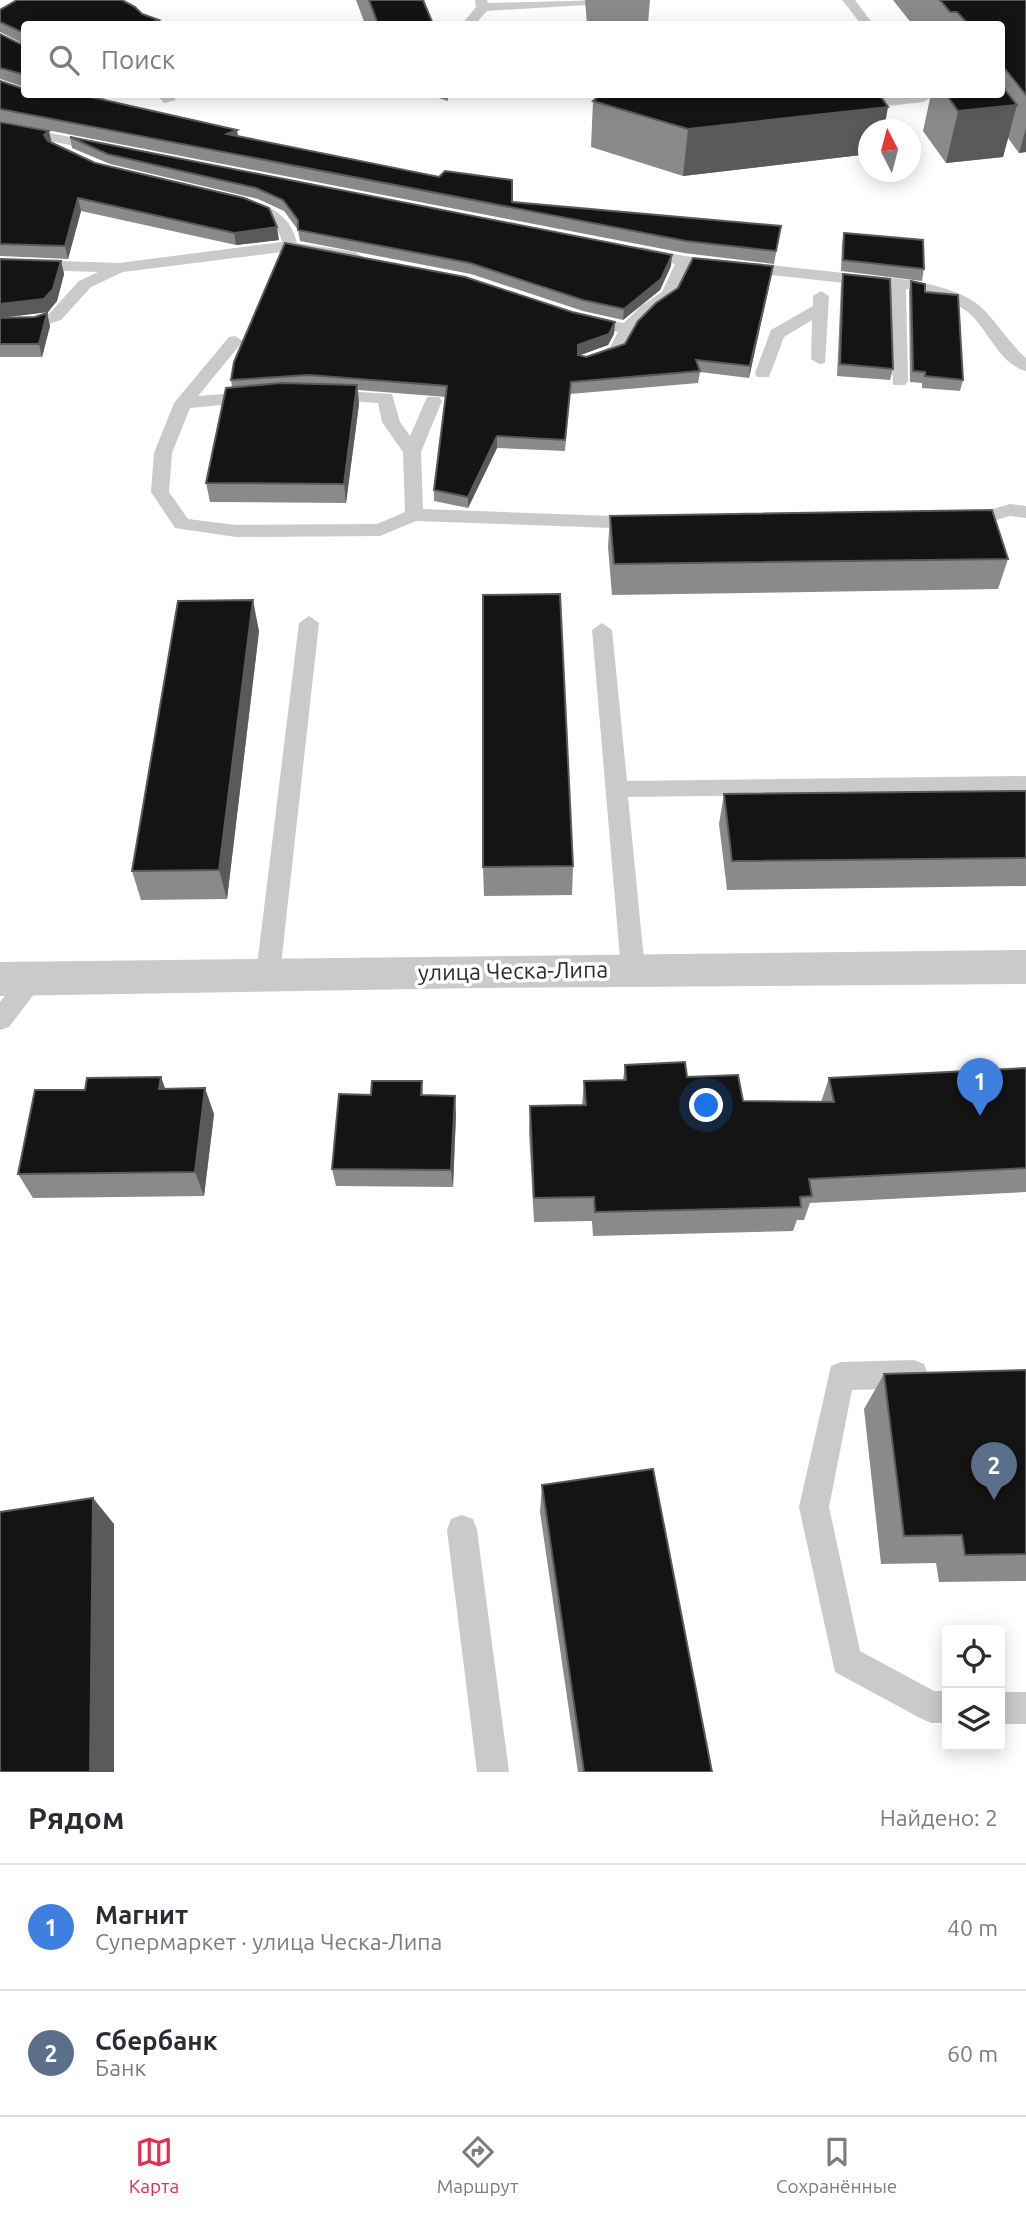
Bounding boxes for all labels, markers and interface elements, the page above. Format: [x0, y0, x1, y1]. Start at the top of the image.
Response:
search box [21, 21, 1005, 98]
icon: search [45, 41, 83, 79]
text: Поиск [101, 45, 175, 74]
north arrow [858, 119, 921, 182]
street label: улица Ческа-Липа [418, 956, 608, 985]
pin: 1 [957, 1058, 1003, 1116]
your location [689, 1088, 723, 1122]
pin: 2 [971, 1442, 1017, 1500]
map controls [942, 1625, 1005, 1751]
button: locate [942, 1625, 1005, 1688]
button: layers [942, 1688, 1005, 1751]
text: Рядом [28, 1801, 124, 1835]
text: Найдено: 2 [880, 1805, 998, 1830]
text: Магнит [95, 1900, 188, 1929]
text: 1 [45, 1915, 57, 1940]
text: 40 m [947, 1915, 998, 1940]
text: Супермаркет · улица Ческа-Липа [95, 1929, 442, 1954]
text: Сбербанк [95, 2026, 217, 2055]
text: 2 [45, 2041, 57, 2066]
text: 60 m [947, 2041, 998, 2066]
text: Банк [95, 2055, 146, 2080]
tab: Карта [129, 2133, 179, 2197]
tab: Маршрут [437, 2133, 519, 2197]
tab: Сохранённые [776, 2133, 897, 2197]

